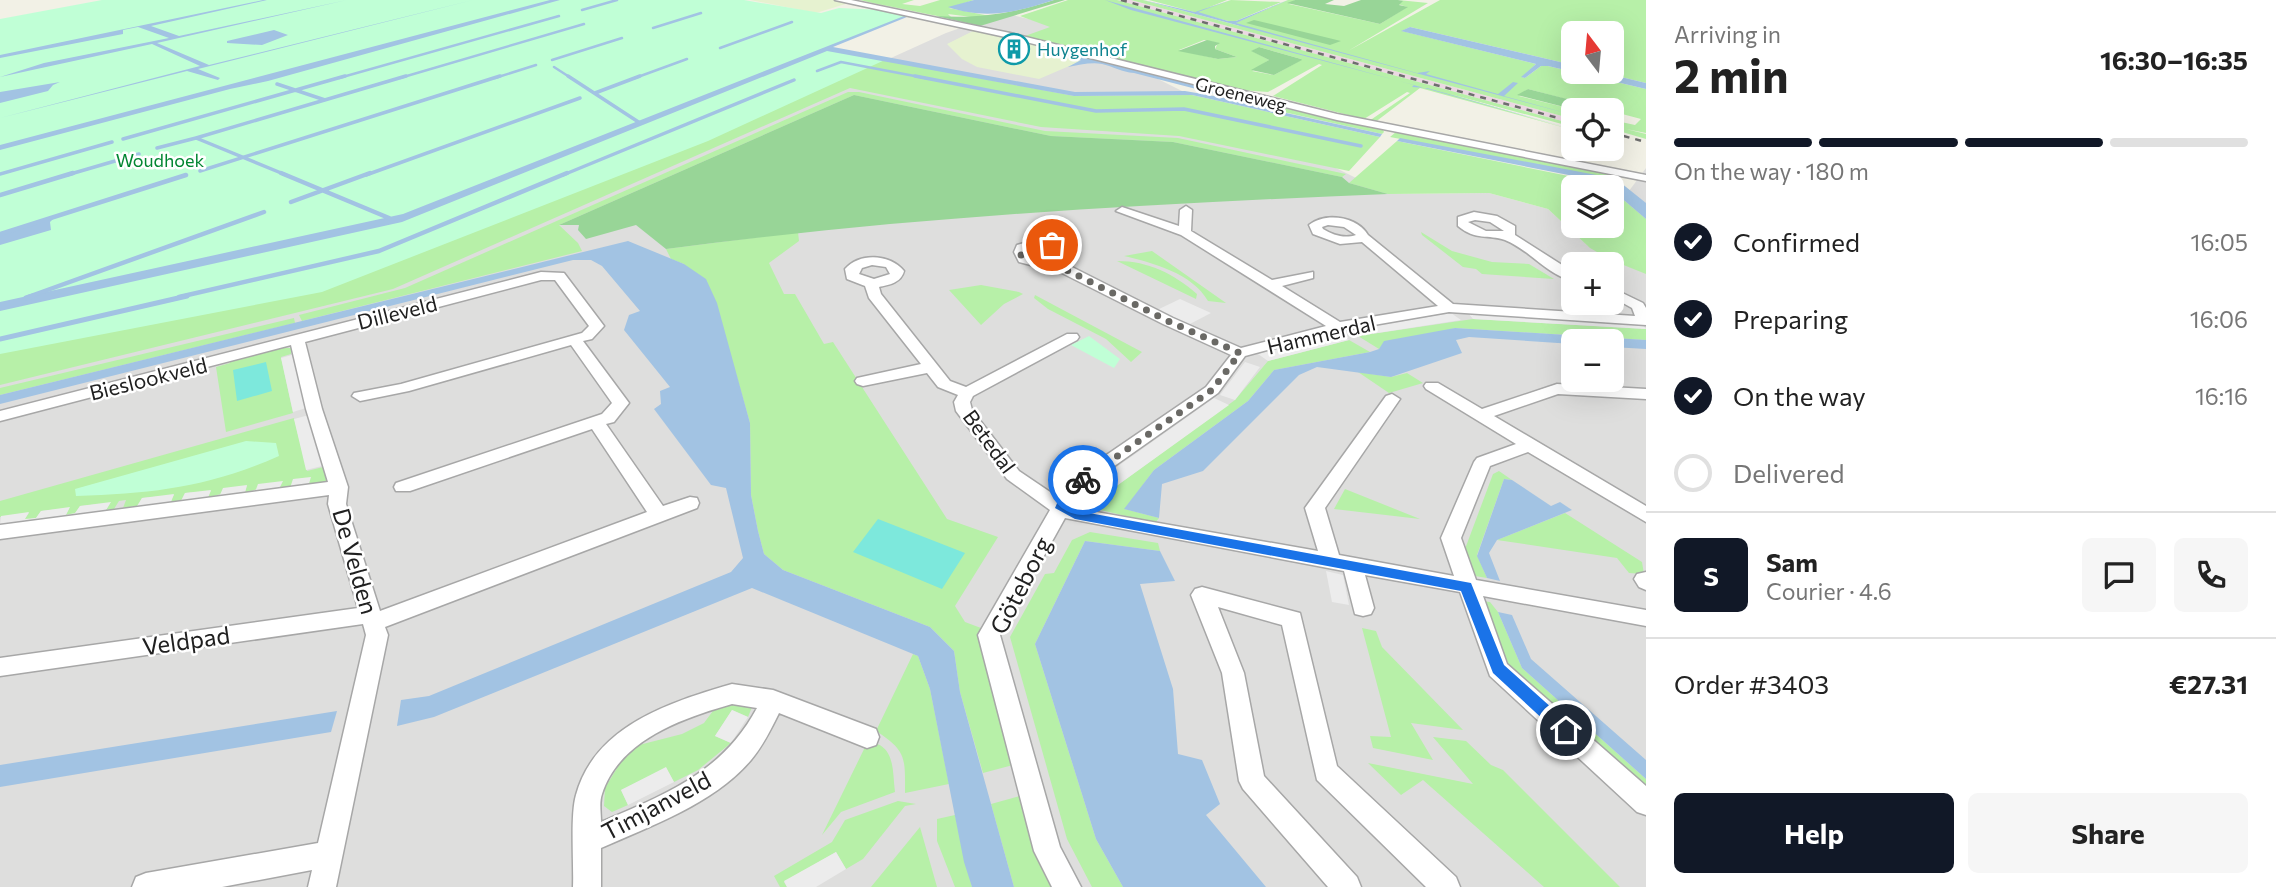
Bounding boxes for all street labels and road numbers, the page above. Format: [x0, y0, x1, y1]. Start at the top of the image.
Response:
street label: Groeneweg [1193, 72, 1289, 116]
street label: Dilleveld [355, 290, 439, 334]
street label: Hammerdal [1264, 309, 1378, 359]
street label: Bieslookveld [87, 351, 209, 405]
street label: Betedal [959, 404, 1021, 478]
street label: De Velden [327, 505, 385, 617]
street label: Göteborg [983, 532, 1057, 638]
street label: Veldpad [140, 620, 232, 660]
street label: Timjanveld [597, 764, 715, 846]

